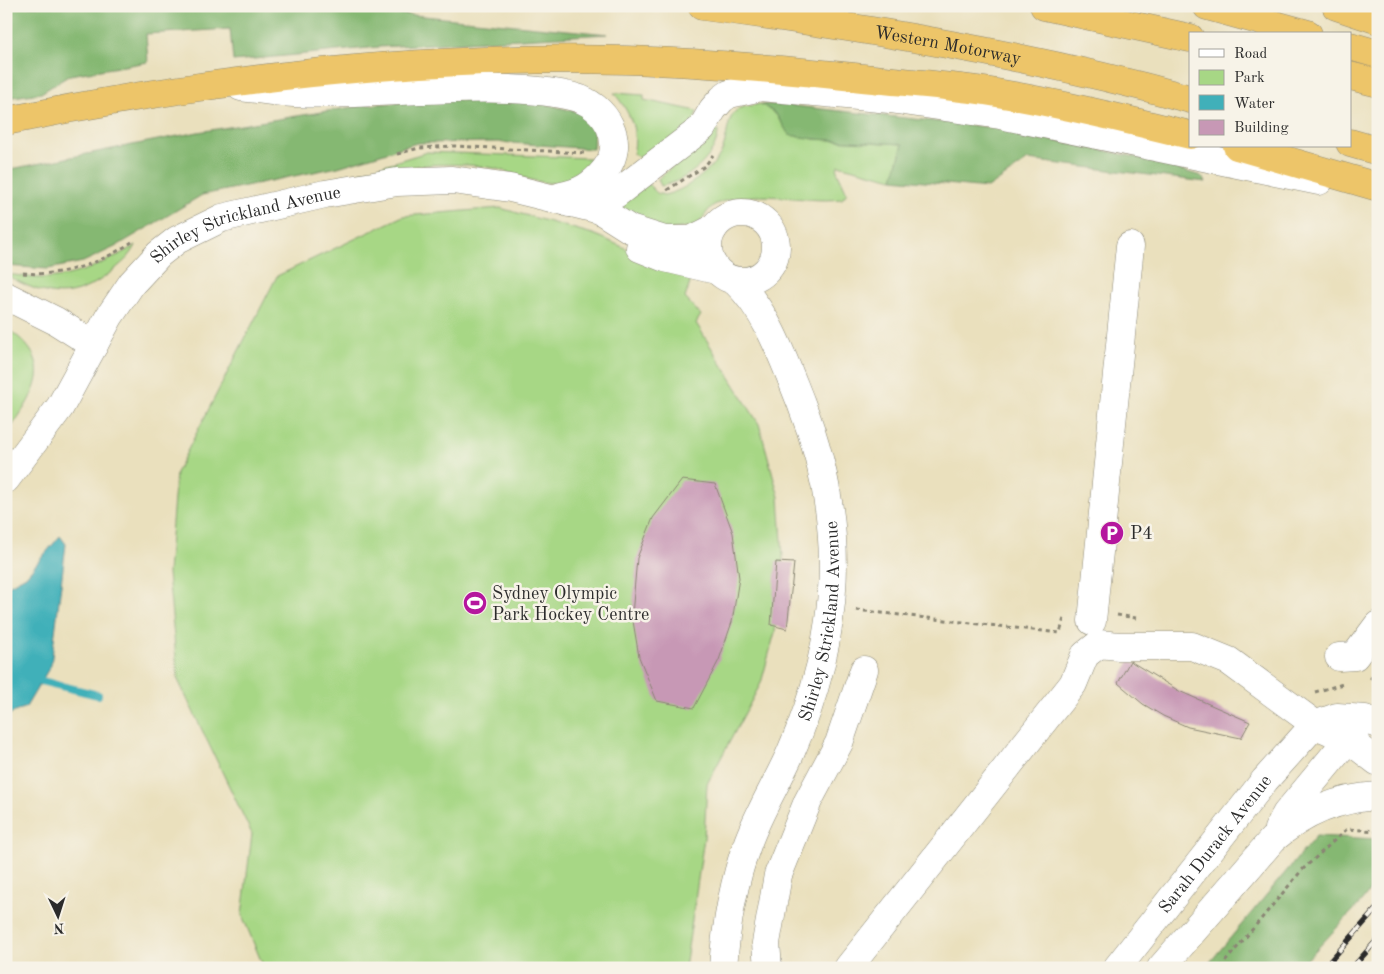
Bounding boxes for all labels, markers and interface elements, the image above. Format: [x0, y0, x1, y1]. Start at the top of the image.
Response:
street label: Western Motorway [873, 24, 1023, 68]
legend [1189, 32, 1352, 148]
text: Road [1234, 47, 1268, 62]
text: Park [1234, 71, 1265, 86]
text: Water [1234, 97, 1275, 112]
text: Building [1234, 121, 1289, 136]
street label: Shirley Strickland Avenue [147, 184, 342, 267]
street label: Shirley Strickland Avenue [796, 520, 843, 724]
parking icon: P4 [1099, 520, 1125, 546]
place label: P4 [1130, 525, 1153, 543]
place label: Sydney Olympic Park Hockey Centre [492, 585, 649, 624]
sports icon: Sydney Olympic Park Hockey Centre [462, 590, 488, 616]
street label: Sarah Durack Avenue [1156, 772, 1275, 917]
north arrow [32, 892, 82, 942]
text: N [53, 921, 65, 935]

